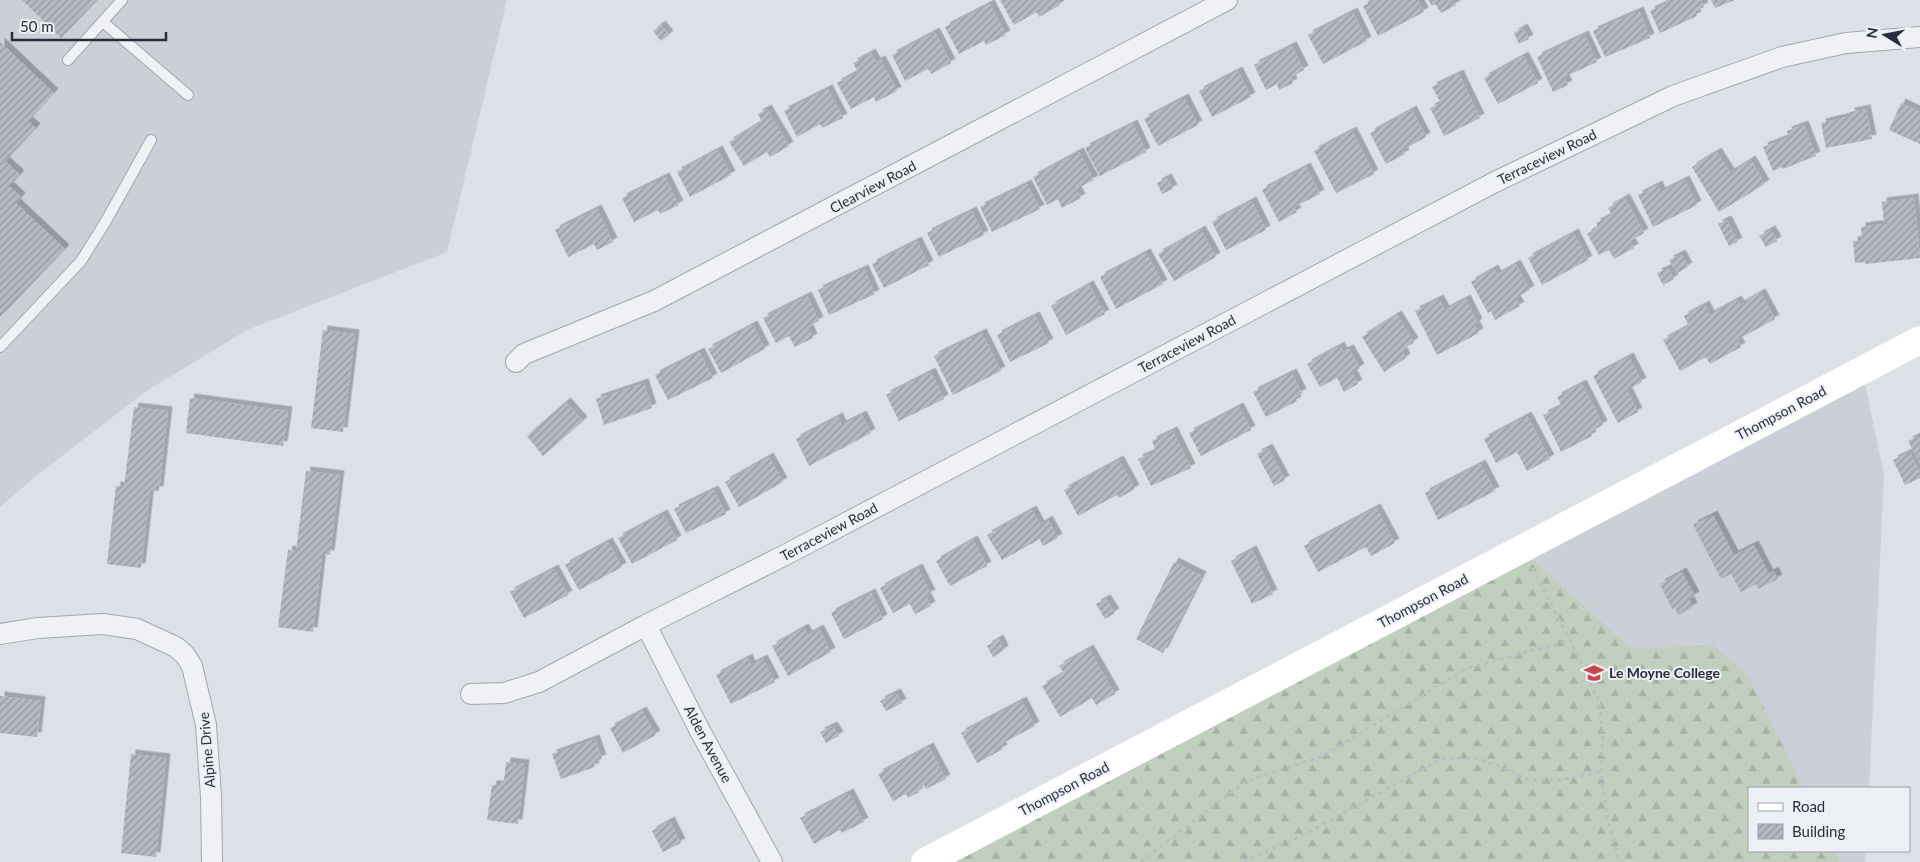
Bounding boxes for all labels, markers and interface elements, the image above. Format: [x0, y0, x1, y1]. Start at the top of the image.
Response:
scale bar [12, 10, 166, 42]
north arrow [1860, 10, 1910, 60]
text: 50 m [20, 17, 54, 35]
text: N [1862, 26, 1881, 39]
street label: Terraceview Road [1494, 125, 1599, 188]
street label: Clearview Road [827, 157, 919, 216]
street label: Terraceview Road [1135, 311, 1238, 376]
street label: Thompson Road [1733, 382, 1829, 443]
street label: Terraceview Road [777, 499, 880, 564]
street label: Thompson Road [1375, 570, 1471, 631]
school or university icon: Le Moyne College [1583, 662, 1605, 684]
place label: Le Moyne College [1609, 664, 1721, 681]
street label: Alden Avenue [681, 702, 736, 785]
street label: Alpine Drive [195, 711, 218, 789]
street label: Thompson Road [1016, 758, 1112, 819]
legend [1748, 787, 1910, 852]
text: Road [1792, 797, 1825, 815]
text: Building [1792, 822, 1845, 840]

